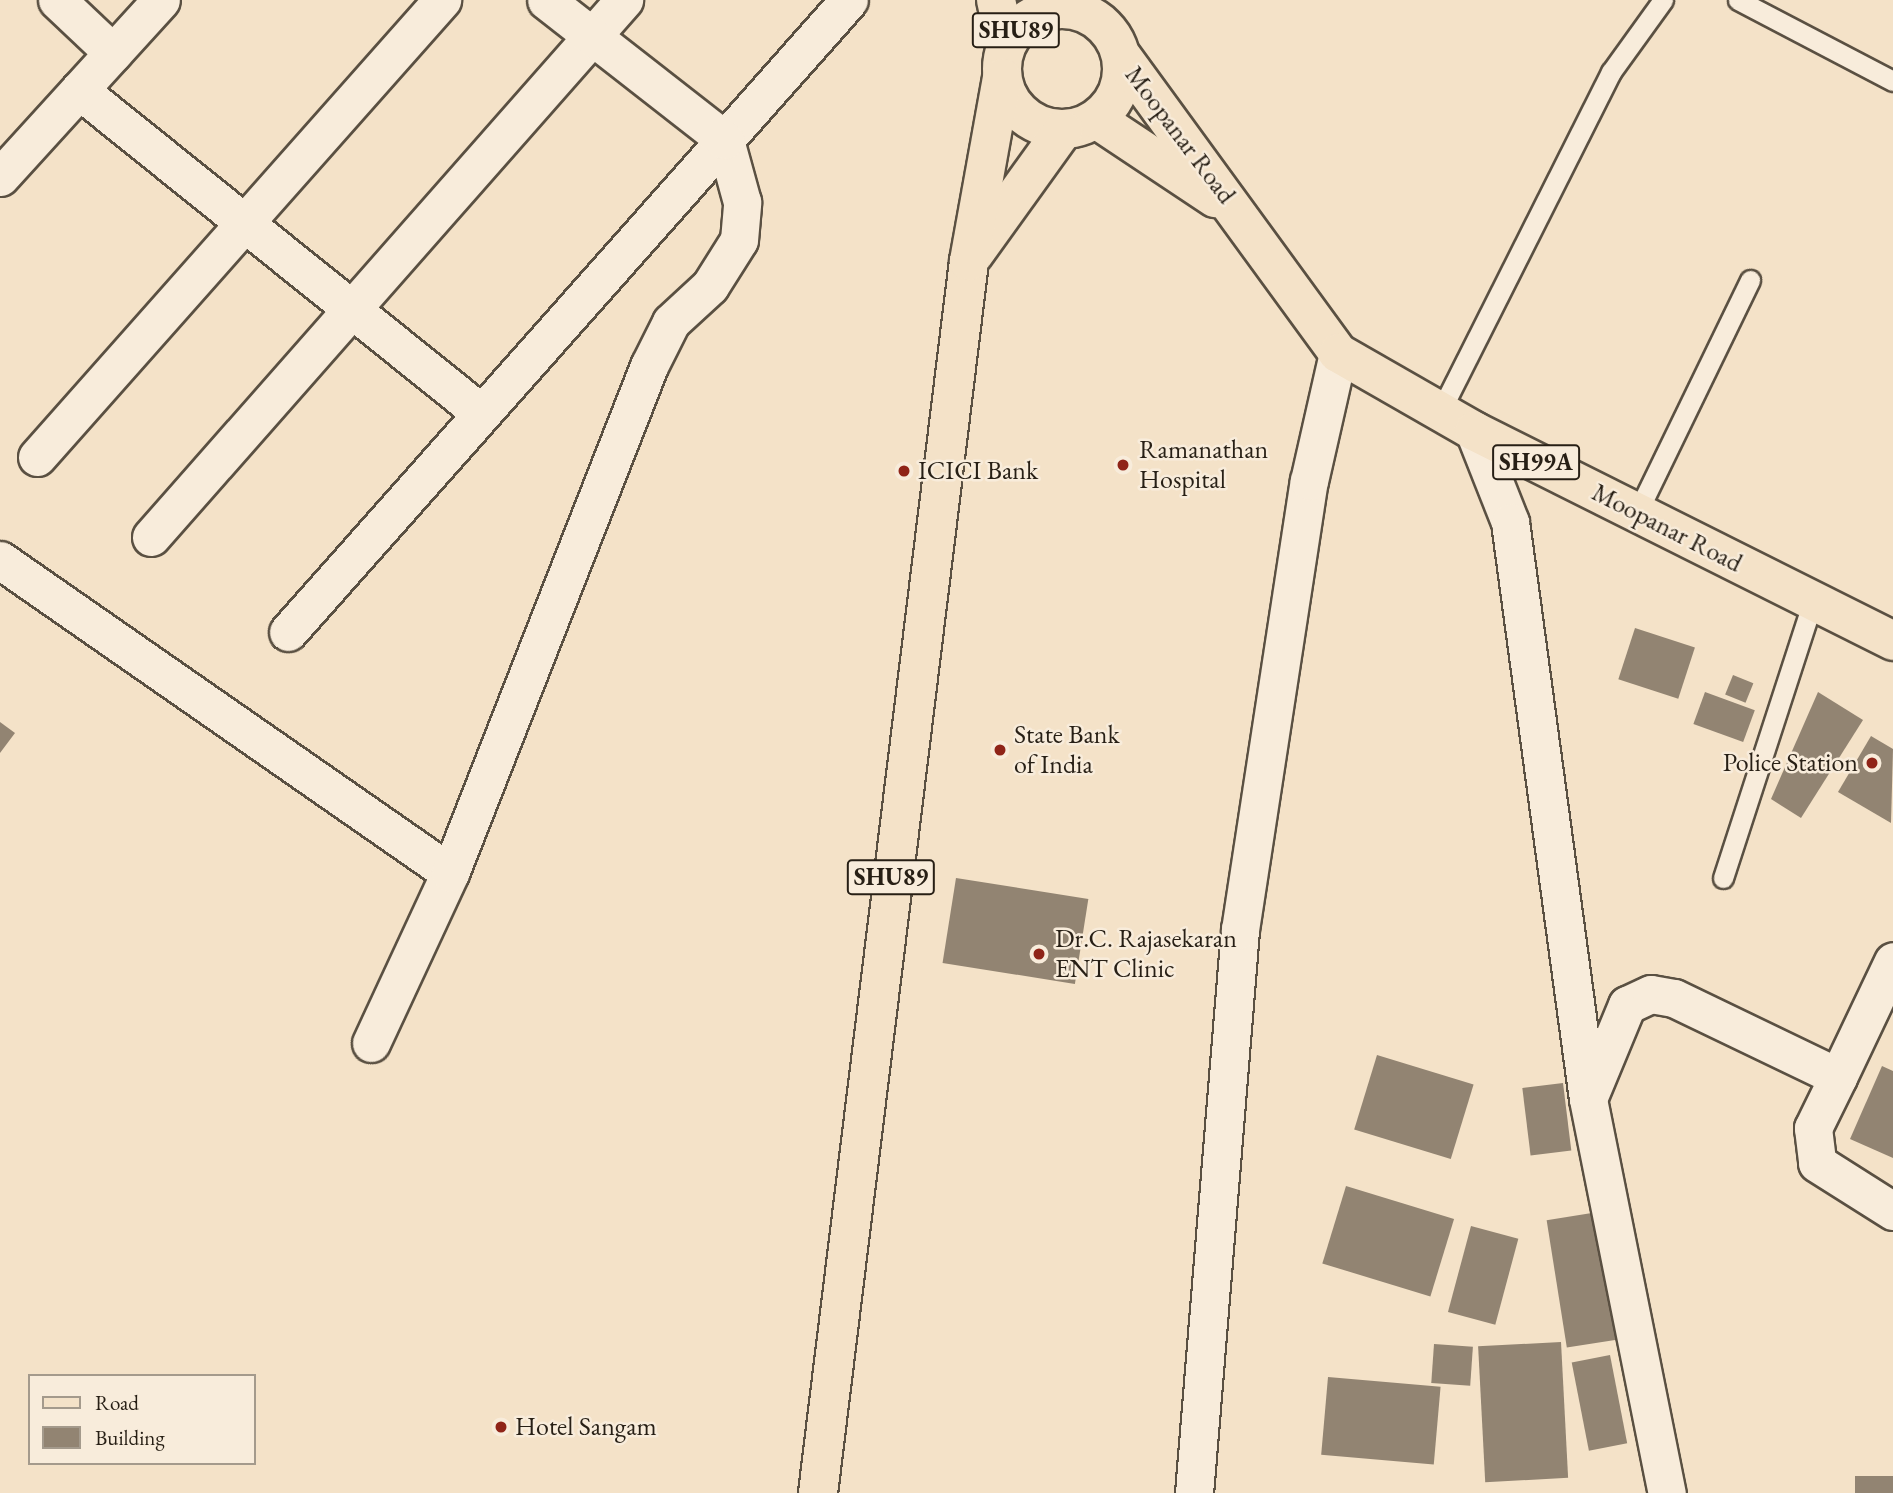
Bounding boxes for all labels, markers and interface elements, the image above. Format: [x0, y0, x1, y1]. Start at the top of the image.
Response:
road number: SHU89 [970, 10, 1062, 50]
street label: Moopanar Road [1118, 60, 1242, 210]
place label: Ramanathan Hospital [1139, 434, 1268, 496]
road number: SH99A [1490, 442, 1582, 482]
place label: ICICI Bank [918, 455, 1038, 487]
marker: Ramanathan Hospital [1113, 455, 1133, 475]
marker: ICICI Bank [896, 463, 912, 479]
street label: Moopanar Road [1587, 477, 1747, 579]
place label: State Bank of India [1014, 719, 1120, 780]
marker: State Bank of India [992, 742, 1008, 758]
place label: Police Station [1723, 747, 1858, 779]
marker: Police Station [1864, 755, 1880, 771]
road number: SHU89 [846, 856, 936, 898]
place label: Dr.C. Rajasekaran ENT Clinic [1055, 923, 1237, 984]
marker: Dr.C. Rajasekaran ENT Clinic [1029, 944, 1049, 964]
legend [28, 1374, 256, 1465]
text: Road [95, 1389, 139, 1416]
place label: Hotel Sangam [515, 1411, 657, 1443]
marker: Hotel Sangam [493, 1419, 509, 1435]
text: Building [95, 1424, 165, 1451]

